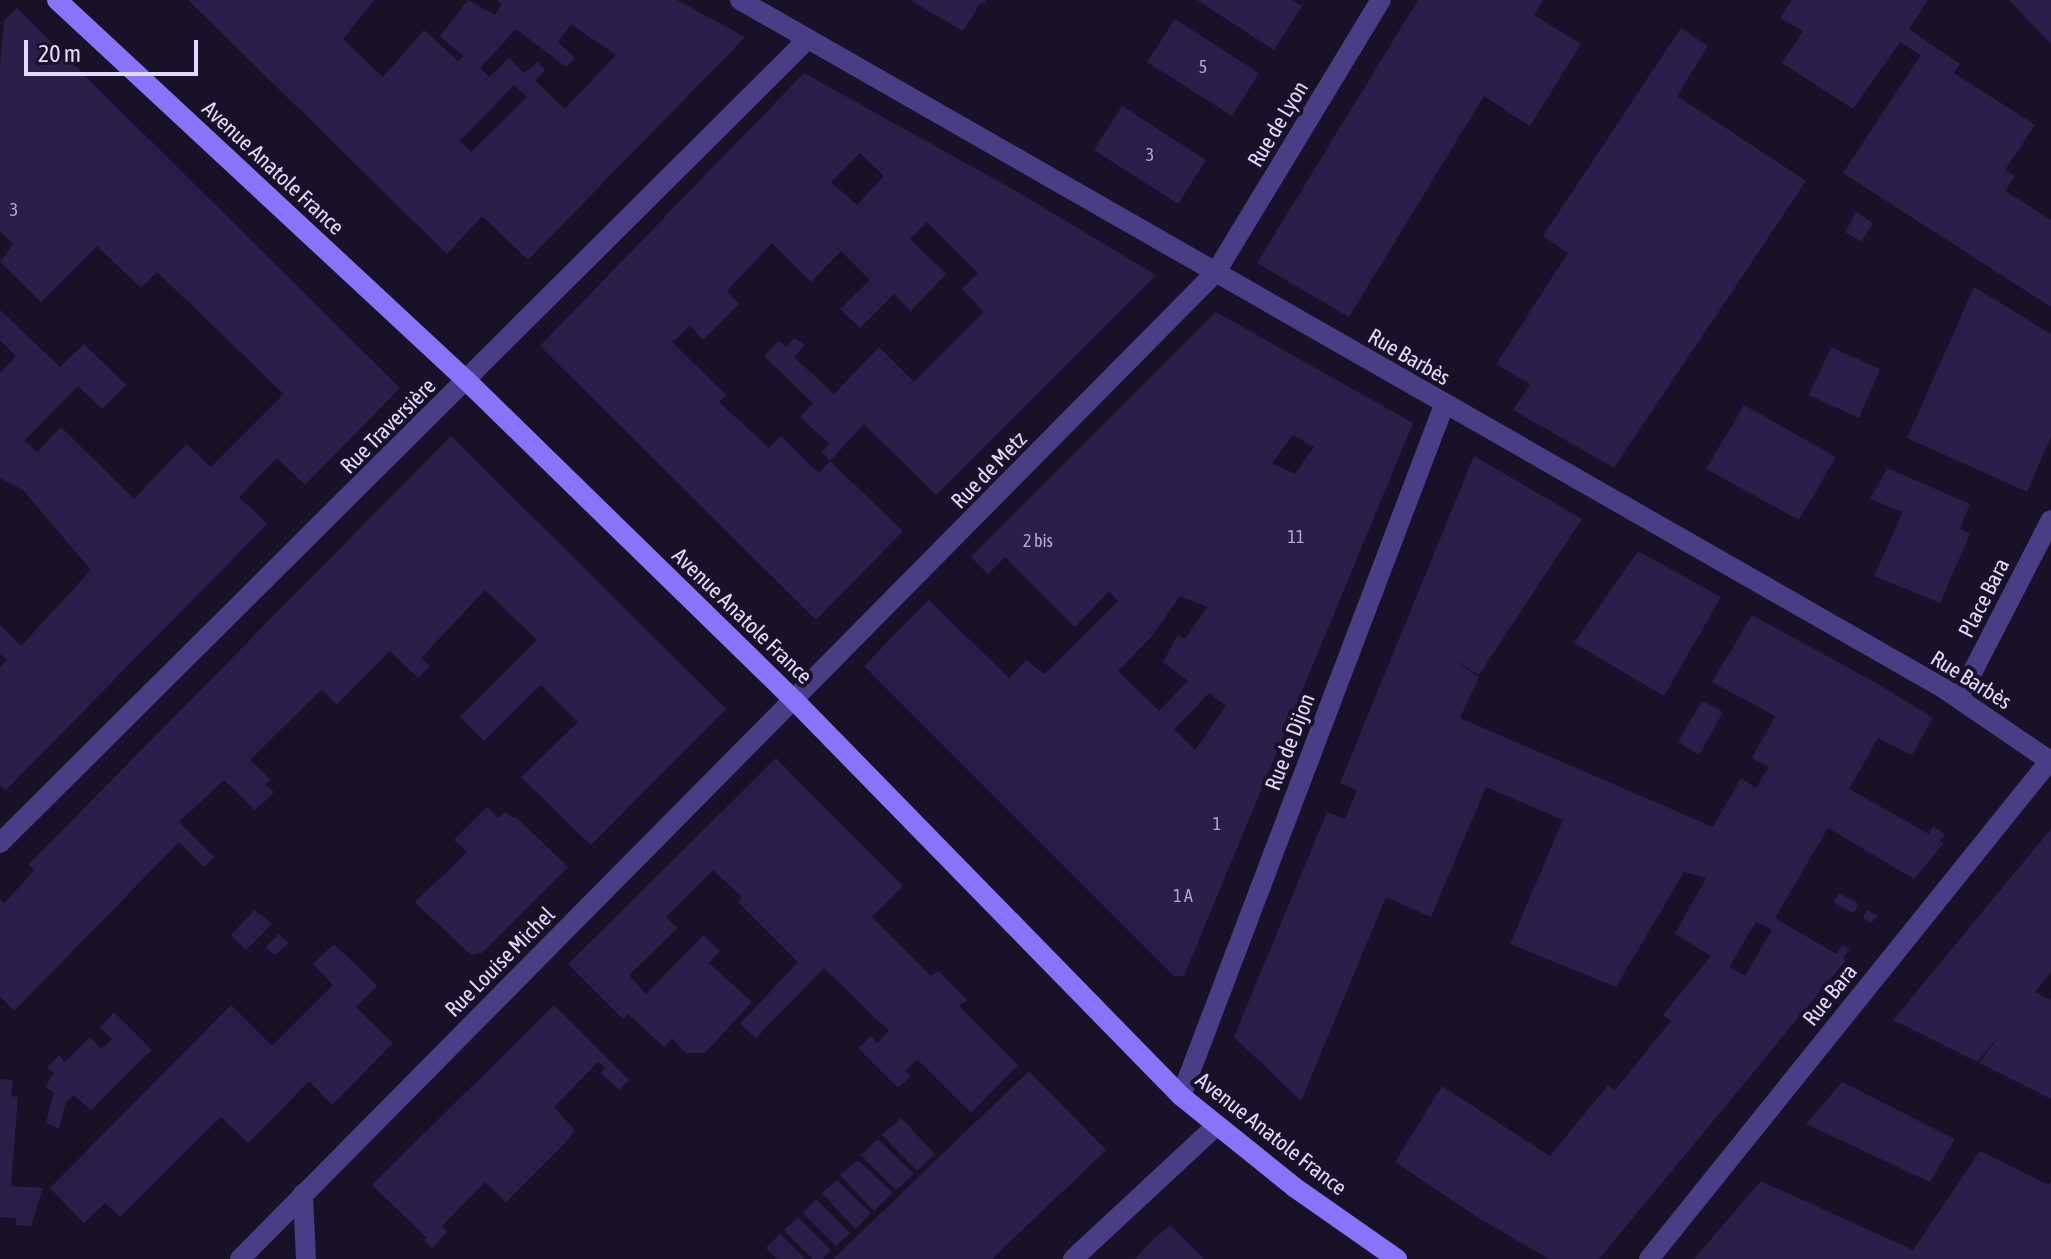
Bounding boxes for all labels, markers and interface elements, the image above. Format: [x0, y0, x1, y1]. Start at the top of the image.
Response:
scale bar [28, 24, 202, 74]
text: 20 m [38, 40, 81, 67]
house number: 5 [1199, 56, 1207, 78]
street label: Rue de Lyon [1242, 76, 1314, 172]
street label: Avenue Anatole France [197, 96, 349, 240]
house number: 3 [1146, 144, 1154, 166]
house number: 3 [10, 199, 18, 221]
street label: Rue Barbès [1363, 323, 1455, 391]
street label: Rue Traversière [335, 373, 441, 479]
street label: Rue de Metz [946, 426, 1032, 514]
house number: 11 [1288, 526, 1304, 548]
house number: 2 bis [1023, 530, 1053, 552]
street label: Avenue Anatole France [667, 543, 817, 689]
street label: Place Bara [1953, 554, 2015, 642]
street label: Rue Barbès [1926, 645, 2016, 715]
street label: Rue de Dijon [1259, 690, 1321, 794]
house number: 1 [1213, 813, 1221, 835]
house number: 1 A [1173, 885, 1193, 907]
street label: Rue Louise Michel [440, 902, 560, 1022]
street label: Rue Bara [1797, 959, 1863, 1031]
street label: Avenue Anatole France [1190, 1067, 1352, 1201]

